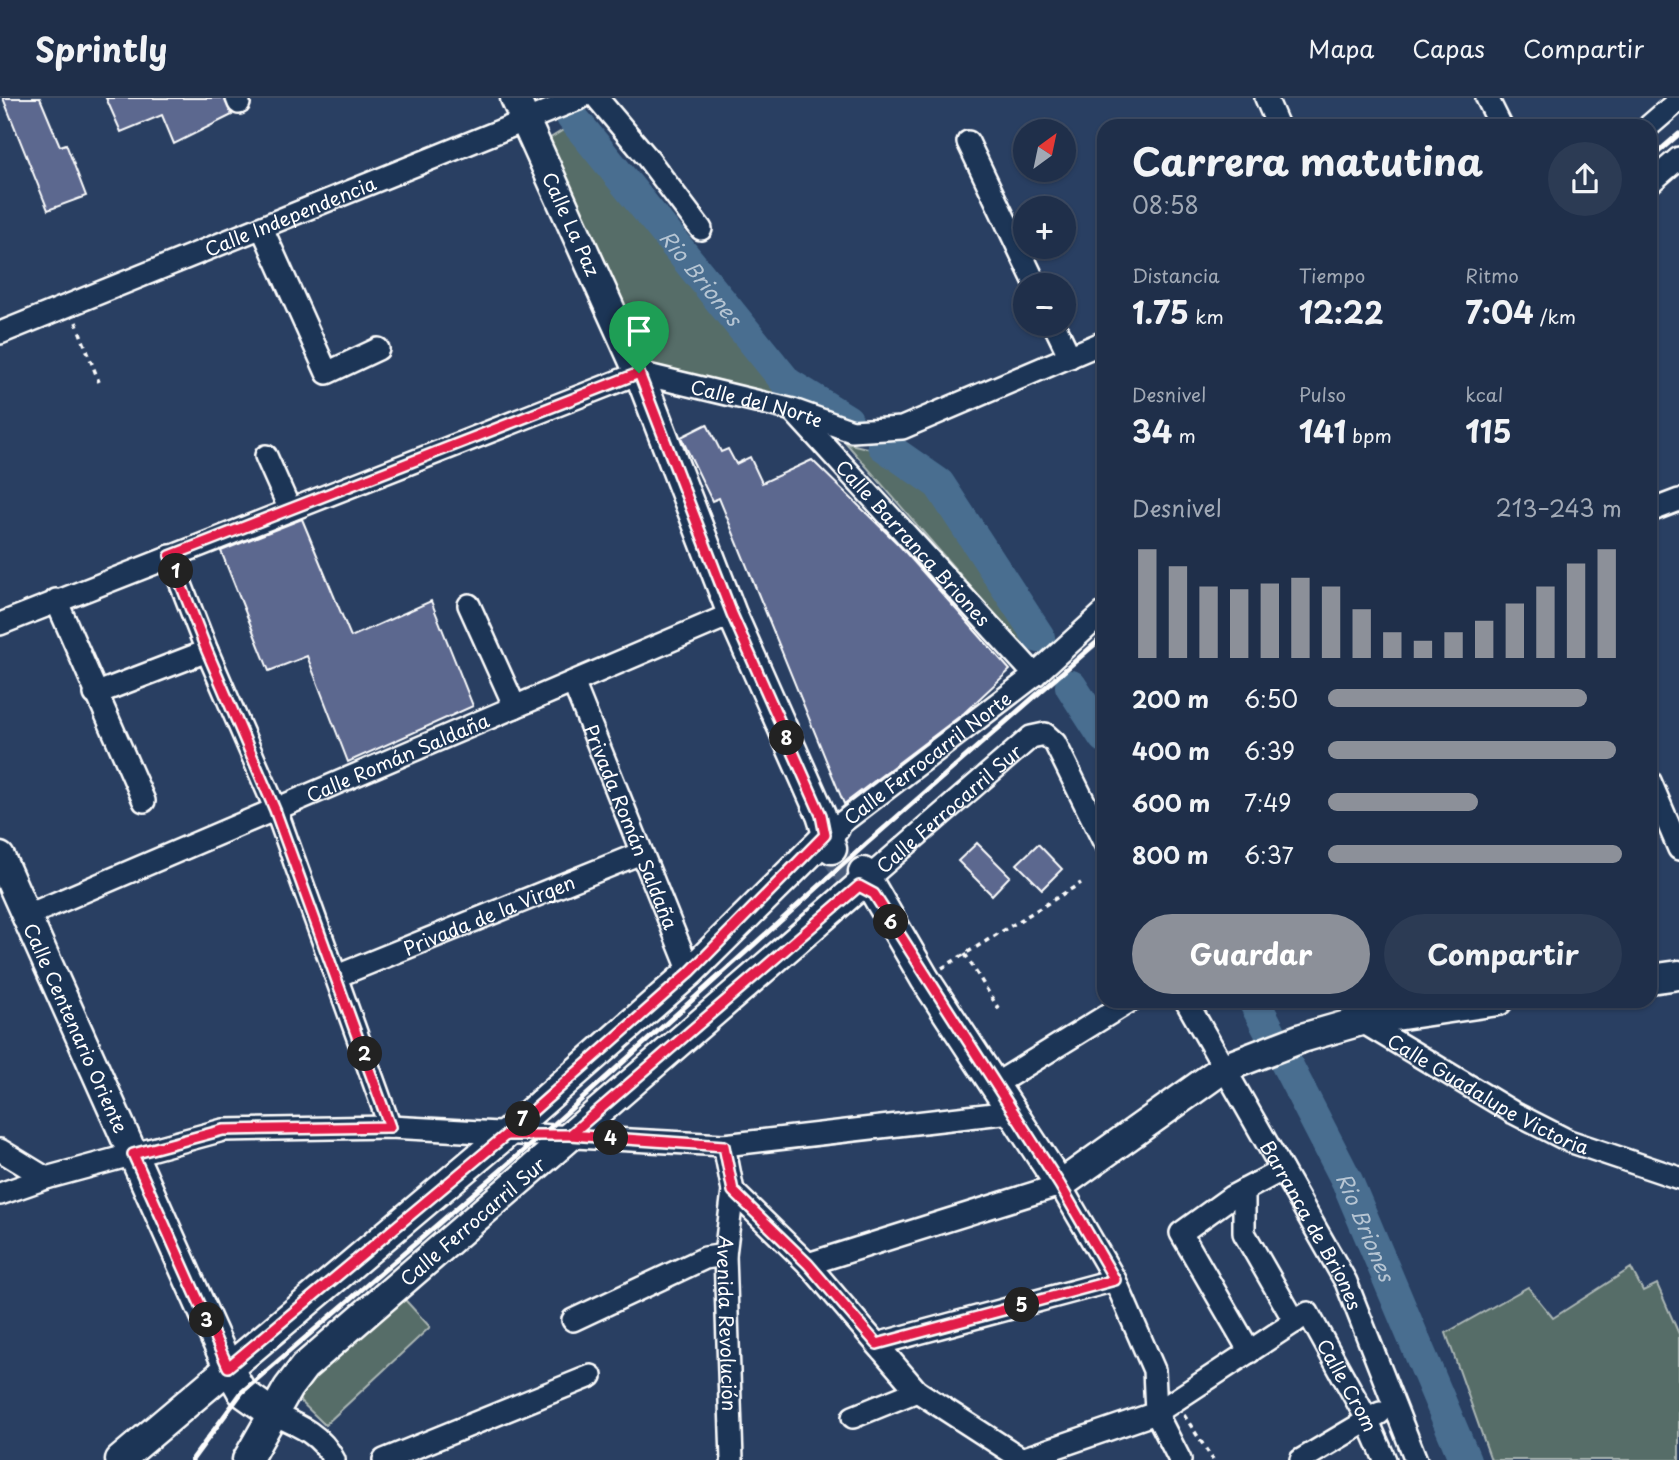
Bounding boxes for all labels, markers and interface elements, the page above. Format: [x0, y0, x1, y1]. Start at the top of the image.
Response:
text: Sprintly [35, 23, 167, 73]
text: Mapa [1308, 30, 1374, 66]
text: Capas [1412, 30, 1485, 66]
text: Compartir [1523, 30, 1644, 66]
north arrow [1013, 119, 1076, 182]
map controls [1013, 119, 1076, 336]
text: Carrera matutina [1132, 132, 1483, 189]
button: share [1548, 142, 1622, 216]
street label: Calle La Paz [536, 167, 607, 280]
street label: Calle Independencia [200, 168, 380, 263]
text: 08:58 [1132, 187, 1199, 222]
button: + [1013, 196, 1076, 259]
water label: Rio Briones [653, 222, 752, 334]
text: Distancia [1132, 261, 1220, 289]
text: Tiempo [1299, 261, 1365, 289]
text: Ritmo [1465, 261, 1519, 289]
button: − [1013, 273, 1076, 336]
text: 1.75 [1132, 289, 1189, 334]
text: 12:22 [1299, 289, 1384, 334]
text: 7:04 [1465, 289, 1534, 334]
pin [609, 301, 669, 373]
text: km [1189, 302, 1224, 330]
text: /km [1534, 302, 1576, 330]
icon: arrive [620, 312, 658, 350]
street label: Calle del Norte [688, 372, 827, 434]
text: Desnivel [1132, 380, 1206, 408]
text: Pulso [1299, 380, 1346, 408]
text: kcal [1465, 380, 1503, 408]
text: 34 [1132, 408, 1172, 453]
text: 141 [1299, 408, 1346, 453]
text: 115 [1465, 408, 1512, 453]
text: m [1172, 421, 1196, 449]
text: bpm [1346, 421, 1392, 449]
street label: Calle Barranca Briones [830, 453, 997, 632]
text: Desnivel [1132, 490, 1222, 525]
text: 213–243 m [1496, 490, 1622, 525]
pin: 1 [158, 554, 194, 588]
text: 1 [171, 556, 180, 584]
text: 200 m [1132, 681, 1209, 716]
text: 6:50 [1244, 681, 1298, 716]
street label: Calle Ferrocarril Norte [837, 684, 1017, 831]
street label: Calle Román Saldaña [301, 706, 493, 809]
street label: Privada Román Saldaña [577, 720, 685, 933]
pin: 8 [770, 720, 804, 756]
text: 8 [781, 723, 792, 751]
text: 400 m [1132, 733, 1210, 768]
text: 6:39 [1244, 733, 1295, 768]
street label: Calle Ferrocarril Sur [870, 737, 1028, 879]
text: 600 m [1132, 785, 1210, 820]
text: 7:49 [1244, 785, 1292, 820]
text: 800 m [1132, 837, 1209, 872]
text: 6:37 [1244, 837, 1294, 872]
street label: Privada de la Virgen [399, 867, 579, 962]
pin: 6 [874, 904, 908, 940]
text: 6 [884, 907, 897, 935]
button: Guardar [1132, 914, 1370, 994]
button: Compartir [1384, 914, 1622, 994]
street label: Calle Centenario Oriente [17, 918, 135, 1137]
street label: Calle Guadalupe Victoria [1382, 1026, 1593, 1161]
pin: 2 [348, 1037, 382, 1072]
text: 2 [358, 1039, 371, 1067]
pin: 7 [505, 1102, 540, 1136]
text: 7 [517, 1104, 528, 1132]
pin: 4 [594, 1121, 628, 1156]
text: 4 [604, 1123, 617, 1151]
street label: Barranca de Briones [1254, 1135, 1370, 1314]
street label: Calle Ferrocarril Sur [393, 1150, 551, 1292]
water label: Rio Briones [1329, 1166, 1404, 1288]
street label: Avenida Revolución [711, 1234, 744, 1412]
pin: 5 [1004, 1288, 1040, 1322]
text: 5 [1015, 1290, 1028, 1318]
pin: 3 [190, 1302, 224, 1338]
text: 3 [200, 1305, 213, 1333]
street label: Calle Crom [1311, 1333, 1385, 1436]

